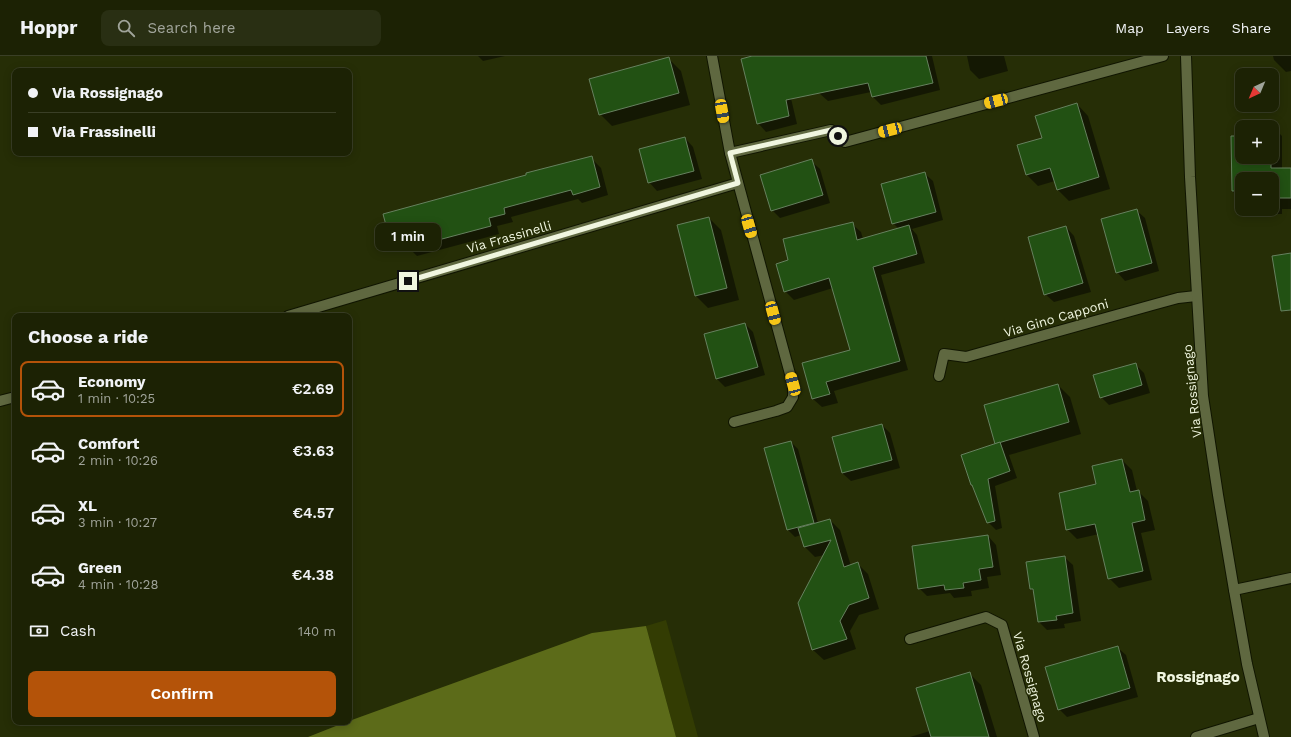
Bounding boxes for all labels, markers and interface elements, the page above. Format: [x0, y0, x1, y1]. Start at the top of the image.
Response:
search box [101, 10, 381, 46]
text: Hoppr [20, 16, 77, 39]
icon: search [115, 17, 137, 39]
text: Search here [147, 19, 235, 37]
text: Map [1115, 20, 1144, 36]
text: Layers [1166, 20, 1210, 36]
text: Share [1232, 20, 1271, 36]
north arrow [1235, 68, 1279, 112]
map controls [1235, 68, 1279, 216]
text: Via Rossignago [52, 84, 163, 102]
car [983, 92, 1009, 110]
car [714, 98, 730, 124]
button: + [1235, 120, 1279, 164]
car [877, 121, 903, 139]
text: Via Frassinelli [52, 123, 156, 141]
route start [829, 127, 847, 145]
button: − [1235, 172, 1279, 216]
car [740, 213, 758, 239]
street label: Via Frassinelli [465, 218, 553, 256]
callout: 1 min [375, 223, 441, 251]
text: 1 min [391, 229, 425, 244]
route end [399, 272, 417, 290]
street label: Via Gino Capponi [1002, 296, 1110, 340]
car [764, 300, 782, 326]
text: Choose a ride [28, 326, 148, 347]
street label: Via Rossignago [1180, 343, 1204, 438]
icon: car [30, 371, 66, 407]
car [784, 371, 802, 397]
text: Economy [78, 373, 145, 391]
text: €2.69 [292, 380, 334, 398]
text: 1 min · 10:25 [78, 391, 155, 406]
icon: car [30, 433, 66, 469]
text: Comfort [78, 435, 139, 453]
text: €3.63 [293, 442, 334, 460]
text: 2 min · 10:26 [78, 453, 158, 468]
icon: car [30, 495, 66, 531]
text: XL [78, 497, 97, 515]
text: €4.57 [293, 504, 334, 522]
text: 3 min · 10:27 [78, 515, 157, 530]
icon: car [30, 557, 66, 593]
text: Green [78, 559, 122, 577]
text: €4.38 [292, 566, 334, 584]
text: 4 min · 10:28 [78, 577, 158, 592]
icon: cash [28, 620, 50, 642]
text: Cash [60, 622, 96, 640]
text: 140 m [298, 624, 336, 639]
street label: Via Rossignago [1010, 630, 1050, 724]
district label: Rossignago [1156, 668, 1240, 686]
button: Confirm [28, 671, 336, 717]

